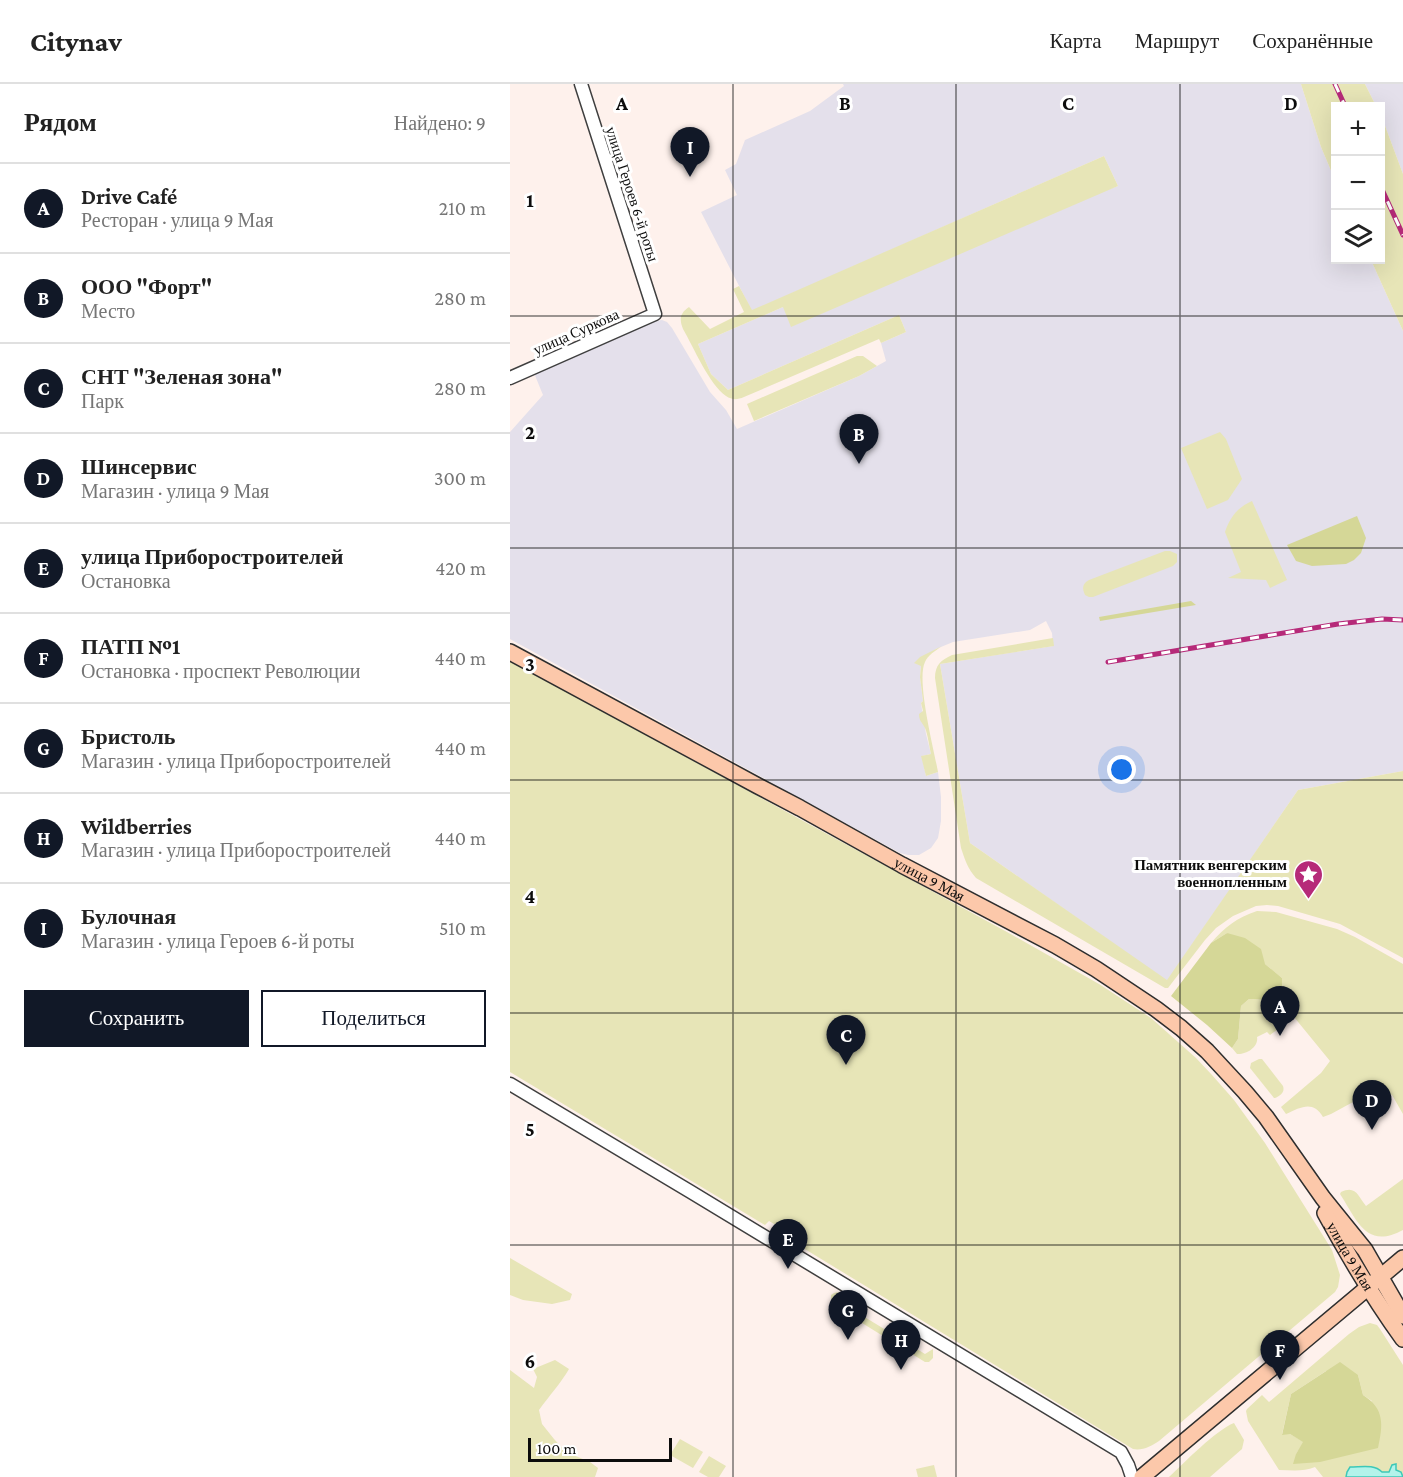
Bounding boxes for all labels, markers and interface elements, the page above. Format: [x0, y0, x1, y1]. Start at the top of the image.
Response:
text: Citynav [30, 26, 122, 57]
text: Карта [1050, 29, 1102, 53]
text: Маршрут [1135, 29, 1219, 53]
text: Сохранённые [1252, 29, 1373, 53]
text: A [615, 92, 629, 114]
text: B [839, 92, 851, 114]
text: C [1062, 92, 1074, 114]
text: D [1284, 92, 1298, 114]
map controls [1331, 102, 1385, 264]
button: + [1331, 102, 1385, 156]
text: Рядом [24, 108, 97, 137]
text: Найдено: 9 [394, 112, 486, 134]
street label: улица Героев 6-й роты [603, 124, 661, 264]
pin: I [670, 128, 710, 177]
button: − [1331, 156, 1385, 210]
text: Drive Café [81, 184, 177, 209]
text: 1 [526, 189, 534, 211]
text: A [38, 197, 49, 219]
text: 210 m [439, 197, 486, 219]
text: Ресторан · улица 9 Мая [81, 209, 273, 231]
button: layers [1331, 210, 1385, 264]
text: ООО "Форт" [81, 274, 212, 299]
text: B [38, 287, 49, 309]
text: 280 m [435, 287, 486, 309]
text: Место [81, 300, 135, 322]
street label: улица Суркова [531, 306, 622, 358]
text: СНТ "Зеленая зона" [81, 364, 282, 389]
text: C [37, 377, 50, 399]
text: 280 m [435, 377, 486, 399]
text: Парк [81, 390, 124, 412]
pin: B [840, 414, 878, 464]
text: 2 [525, 421, 535, 443]
text: Шинсервис [81, 454, 197, 479]
text: D [37, 467, 50, 489]
text: 300 m [434, 467, 486, 489]
text: Магазин · улица 9 Мая [81, 480, 269, 502]
text: улица Приборостроителей [81, 544, 343, 569]
text: E [38, 557, 49, 579]
text: 420 m [435, 557, 486, 579]
text: Остановка [81, 570, 171, 592]
text: ПАТП №1 [81, 634, 180, 659]
text: F [38, 647, 49, 669]
text: 440 m [434, 647, 486, 669]
text: 3 [525, 653, 535, 675]
text: Остановка · проспект Революции [81, 660, 360, 682]
text: Бристоль [81, 724, 175, 749]
text: G [37, 737, 50, 759]
text: 440 m [434, 737, 486, 759]
text: Магазин · улица Приборостроителей [81, 750, 391, 772]
your location [1107, 755, 1136, 784]
text: Wildberries [81, 814, 192, 839]
text: H [37, 827, 50, 849]
text: 440 m [434, 827, 486, 849]
text: Магазин · улица Приборостроителей [81, 839, 391, 861]
street label: улица 9 Мая [891, 854, 967, 904]
place label: Памятник венгерским военнопленным [1134, 857, 1287, 890]
place icon: Памятник венгерским военнопленным [1292, 858, 1324, 900]
text: 4 [525, 885, 536, 907]
text: Булочная [81, 904, 176, 929]
text: I [40, 917, 47, 939]
text: 510 m [439, 917, 486, 939]
text: Магазин · улица Героев 6-й роты [81, 930, 355, 952]
pin: A [1260, 986, 1300, 1036]
button: Сохранить [24, 990, 249, 1047]
button: Поделиться [261, 990, 486, 1047]
pin: C [826, 1016, 866, 1065]
pin: D [1352, 1080, 1392, 1130]
text: 5 [525, 1118, 535, 1140]
street label: улица 9 Мая [1324, 1219, 1376, 1294]
pin: E [768, 1220, 808, 1269]
pin: G [828, 1290, 868, 1340]
pin: H [882, 1320, 920, 1370]
pin: F [1260, 1330, 1300, 1380]
text: 6 [525, 1350, 535, 1372]
scale bar [528, 1435, 672, 1462]
text: 100 m [537, 1440, 576, 1457]

